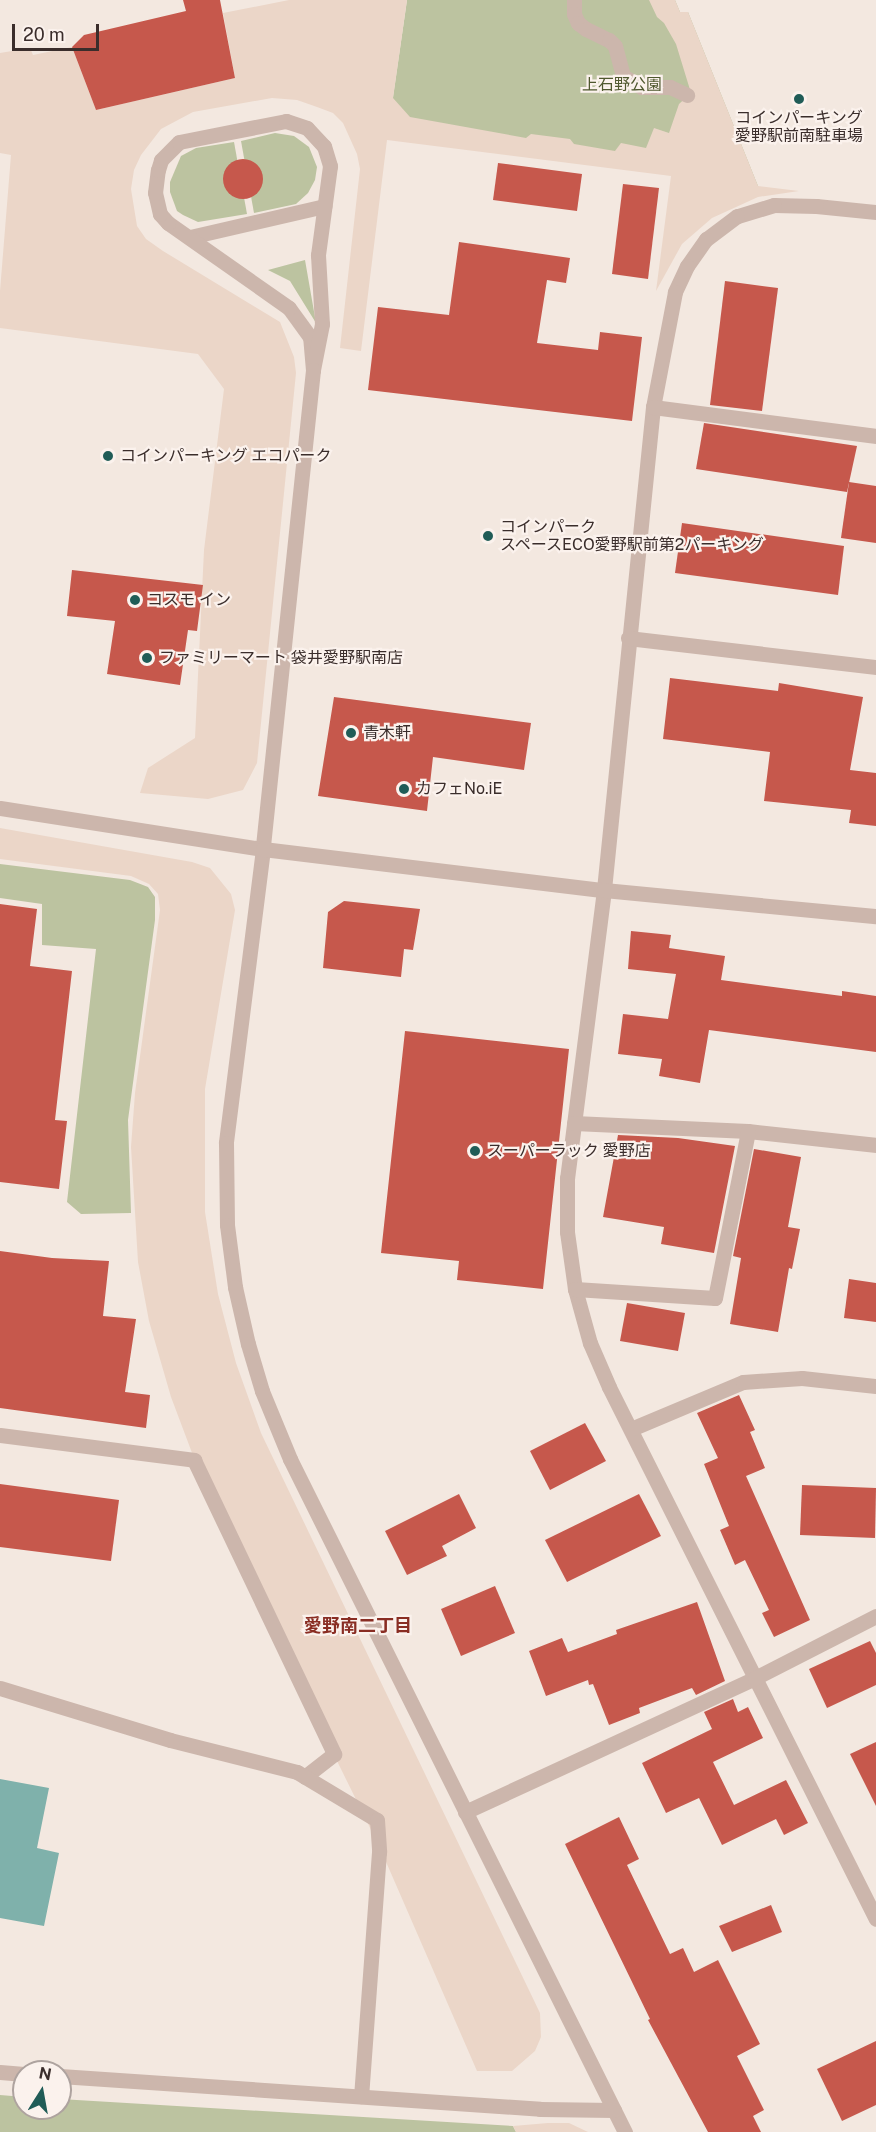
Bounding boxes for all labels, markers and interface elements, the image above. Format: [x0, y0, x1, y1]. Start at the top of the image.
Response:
scale bar [15, 12, 102, 50]
text: 20 m [23, 24, 65, 45]
park label: 上石野公園 [582, 75, 662, 95]
marker: コインパーキング 愛野駅前南駐車場 [792, 92, 806, 106]
place label: コインパーキング 愛野駅前南駐車場 [735, 108, 863, 146]
place label: コインパーキング エコパーク [120, 446, 332, 466]
marker: コインパーキング エコパーク [101, 449, 115, 463]
place label: コインパーク スペースECO愛野駅前第2パーキング [500, 517, 766, 555]
marker: コインパーク スペースECO愛野駅前第2パーキング [481, 529, 495, 543]
place label: コスモ イン [147, 590, 231, 610]
marker: コスモ イン [128, 593, 142, 607]
place label: ファミリーマート 袋井愛野駅南店 [159, 648, 403, 668]
marker: ファミリーマート 袋井愛野駅南店 [140, 651, 154, 665]
place label: 青木軒 [363, 723, 411, 743]
marker: 青木軒 [344, 726, 358, 740]
place label: カフェNo.iE [416, 779, 502, 799]
marker: カフェNo.iE [397, 782, 411, 796]
place label: スーパーラック 愛野店 [487, 1141, 651, 1161]
marker: スーパーラック 愛野店 [468, 1144, 482, 1158]
district label: 愛野南二丁目 [304, 1615, 412, 1637]
north arrow [12, 2060, 72, 2120]
text: N [37, 2063, 53, 2084]

